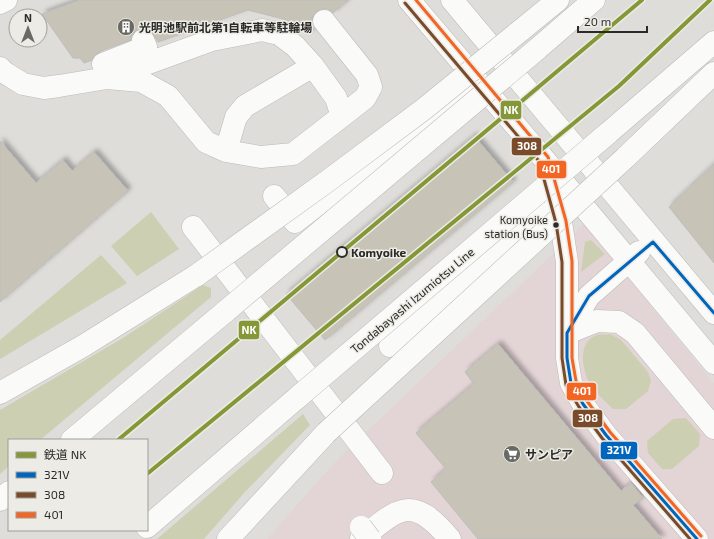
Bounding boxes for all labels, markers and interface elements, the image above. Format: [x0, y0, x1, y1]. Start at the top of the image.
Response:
north arrow [8, 8, 48, 48]
scale bar [578, 8, 647, 34]
text: N [24, 11, 32, 24]
text: 20 m [584, 14, 611, 28]
building icon: 光明池駅前北第1自転車等駐輪場 [116, 17, 136, 37]
place label: 光明池駅前北第1自転車等駐輪場 [139, 20, 312, 34]
line badge: NK [500, 100, 522, 120]
text: NK [504, 103, 518, 116]
line badge: 308 [511, 137, 542, 156]
text: 308 [517, 139, 537, 152]
line badge: 401 [536, 160, 567, 179]
text: 401 [542, 162, 560, 175]
place label: Komyoike station (Bus) [484, 213, 548, 240]
marker: Komyoike station (Bus) [551, 220, 561, 230]
street label: Tondabayashi Izumiotsu Line [347, 244, 477, 356]
place label: Komyoike [351, 245, 407, 260]
marker: Komyoike [336, 246, 348, 258]
line badge: NK [238, 320, 260, 340]
text: NK [242, 323, 256, 336]
line badge: 401 [566, 382, 597, 401]
text: 401 [573, 384, 591, 397]
line badge: 308 [572, 409, 603, 428]
text: 308 [578, 411, 598, 424]
legend [8, 439, 148, 531]
line badge: 321V [600, 441, 638, 460]
text: 321V [607, 443, 631, 456]
supermarket icon: サンピア [502, 444, 522, 464]
text: 鉄道 NK [44, 447, 86, 461]
place label: サンピア [525, 447, 573, 461]
text: 321V [44, 467, 70, 481]
text: 308 [44, 487, 65, 501]
text: 401 [44, 507, 63, 521]

